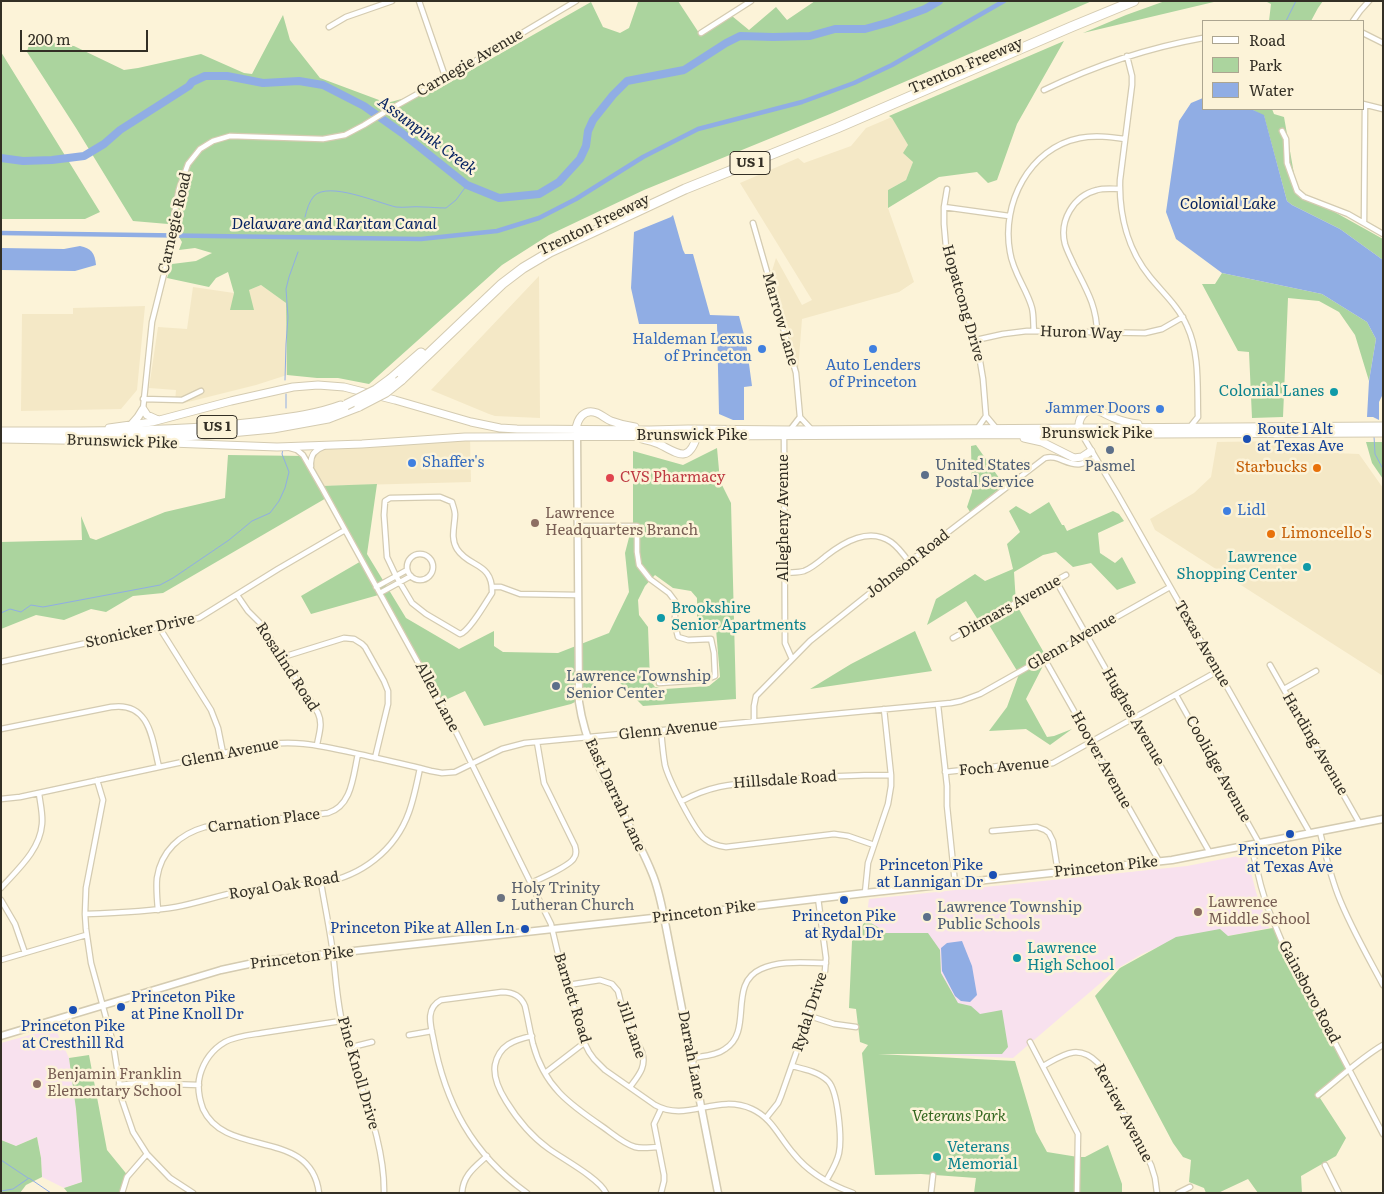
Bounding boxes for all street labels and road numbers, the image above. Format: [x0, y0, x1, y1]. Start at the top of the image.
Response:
street label: Carnegie Avenue [414, 25, 526, 101]
street label: Trenton Freeway [906, 34, 1026, 98]
road number: US 1 [730, 152, 770, 174]
street label: Carnegie Road [155, 171, 195, 275]
street label: Trenton Freeway [535, 190, 653, 260]
street label: Hopatcong Drive [938, 243, 988, 363]
street label: Marrow Lane [758, 270, 802, 368]
street label: Huron Way [1040, 323, 1122, 343]
road number: US 1 [197, 416, 237, 438]
street label: Brunswick Pike [1041, 425, 1153, 443]
street label: Brunswick Pike [636, 427, 748, 445]
street label: Brunswick Pike [66, 431, 178, 453]
street label: Allegheny Avenue [775, 454, 793, 582]
street label: Johnson Road [863, 526, 953, 602]
street label: Ditmars Avenue [956, 572, 1064, 642]
street label: Texas Avenue [1170, 598, 1234, 690]
street label: Glenn Avenue [1025, 609, 1119, 675]
street label: Stonicker Drive [83, 610, 197, 652]
street label: Rosalind Road [252, 619, 322, 715]
street label: Allen Lane [411, 659, 463, 735]
street label: Hughes Avenue [1098, 665, 1168, 769]
street label: Harding Avenue [1278, 689, 1352, 799]
street label: Hoover Avenue [1067, 708, 1135, 812]
street label: Coolidge Avenue [1181, 713, 1255, 825]
street label: Glenn Avenue [618, 716, 718, 744]
street label: Glenn Avenue [180, 735, 280, 771]
street label: East Darrah Lane [581, 735, 649, 855]
street label: Foch Avenue [958, 754, 1050, 780]
street label: Hillsdale Road [733, 767, 837, 793]
street label: Carnation Place [207, 805, 321, 837]
street label: Princeton Pike [1053, 853, 1159, 881]
street label: Royal Oak Road [228, 868, 340, 904]
street label: Princeton Pike [651, 897, 757, 927]
street label: Gainsboro Road [1274, 938, 1344, 1046]
street label: Princeton Pike [249, 943, 355, 973]
street label: Barnett Road [550, 950, 594, 1046]
street label: Rydal Drive [789, 970, 831, 1054]
street label: Jill Lane [612, 997, 650, 1061]
street label: Darrah Lane [674, 1009, 708, 1101]
street label: Pine Knoll Drive [333, 1014, 383, 1132]
street label: Review Avenue [1090, 1061, 1156, 1165]

